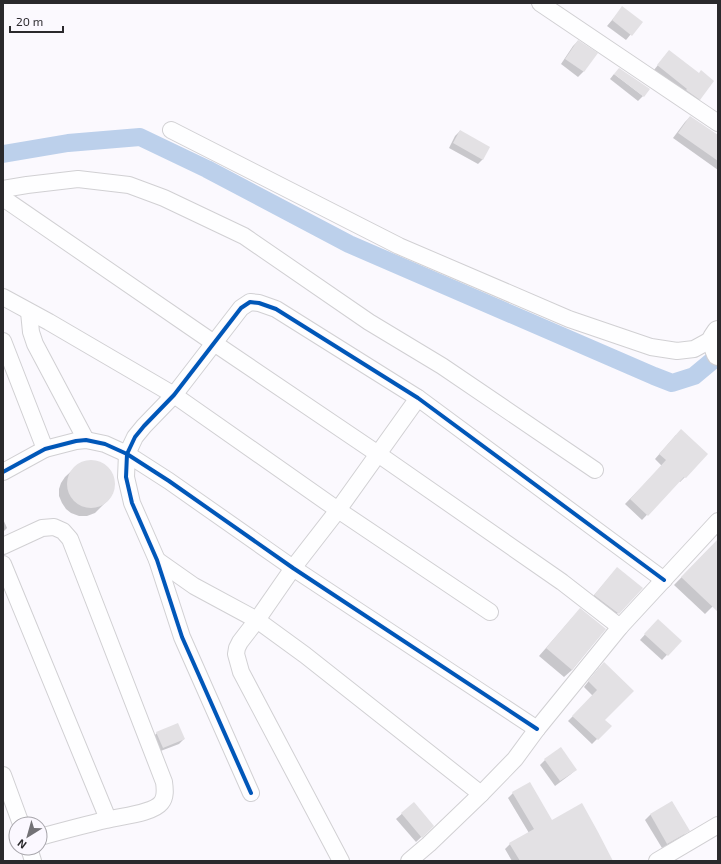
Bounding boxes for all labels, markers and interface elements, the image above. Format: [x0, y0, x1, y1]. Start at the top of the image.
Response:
scale bar [10, 8, 63, 34]
text: 20 m [16, 14, 43, 28]
north arrow [8, 816, 48, 856]
text: N [15, 837, 29, 852]

